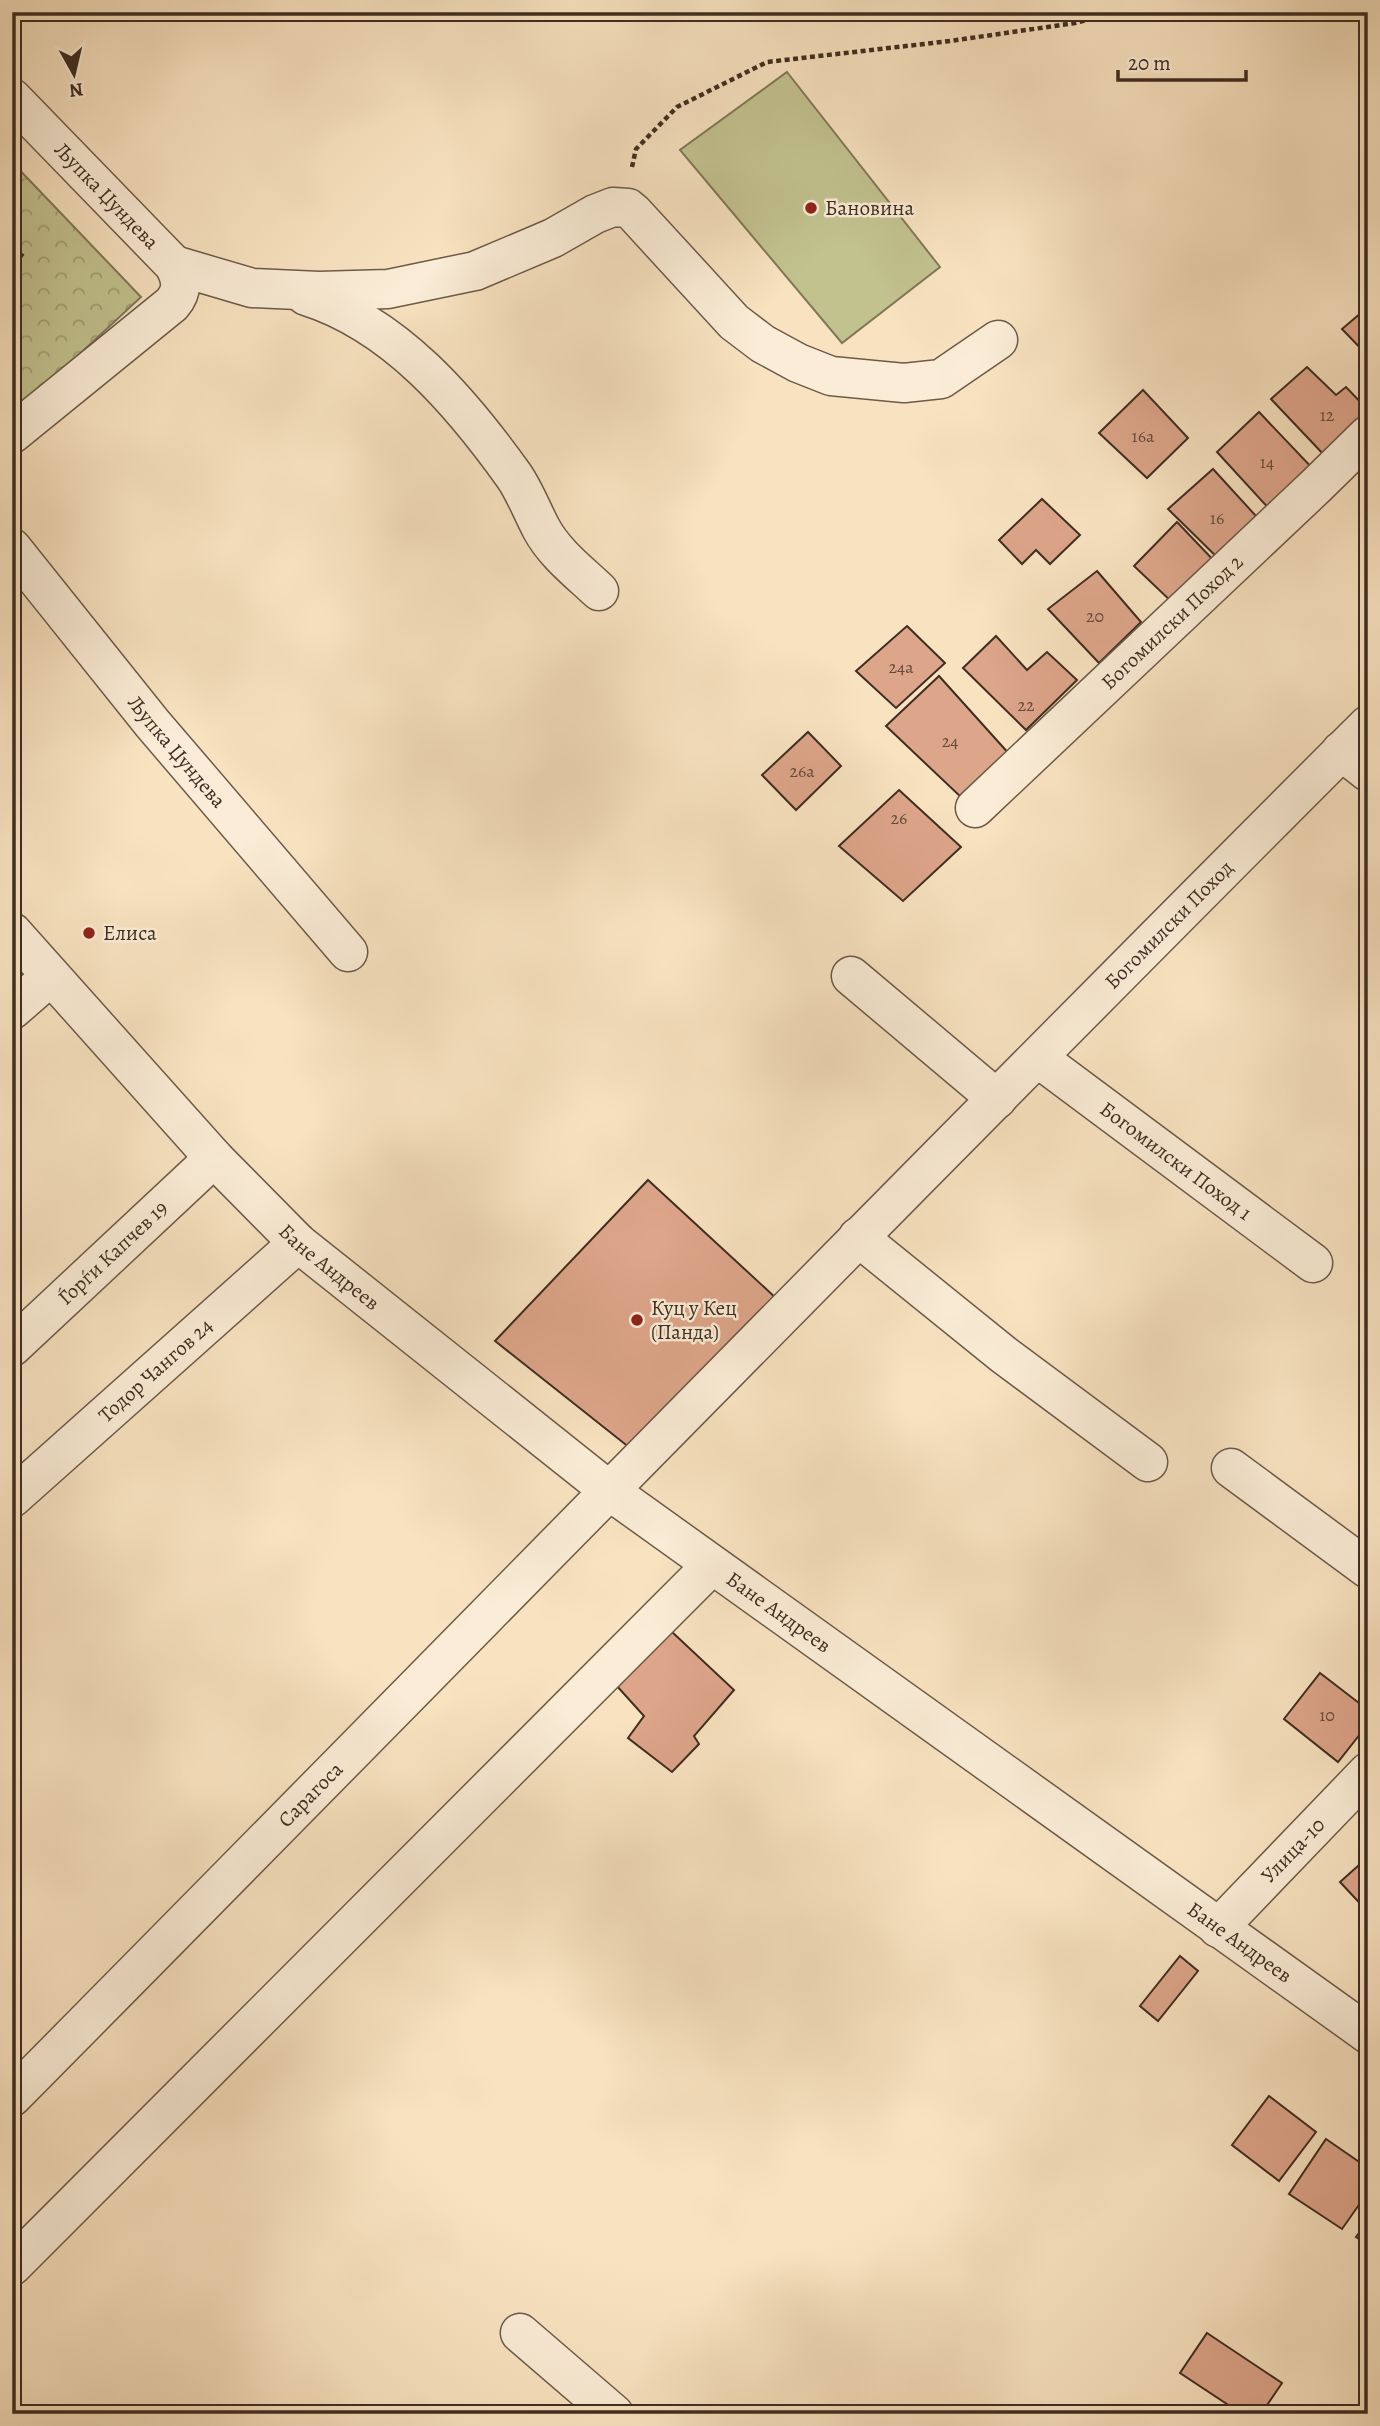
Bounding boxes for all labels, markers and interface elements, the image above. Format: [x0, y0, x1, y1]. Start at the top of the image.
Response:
north arrow [38, 38, 108, 108]
scale bar [1118, 38, 1245, 82]
text: 20 m [1128, 49, 1171, 77]
text: N [67, 76, 85, 104]
street label: Љупка Џундева [48, 136, 165, 256]
place label: Бановина [825, 194, 915, 222]
marker: Бановина [803, 200, 819, 216]
house number: 12 [1320, 403, 1335, 427]
house number: 16а [1132, 424, 1155, 448]
house number: 14 [1260, 450, 1274, 474]
house number: 16 [1210, 506, 1224, 530]
street label: Богомилски Поход 2 [1095, 548, 1249, 696]
house number: 20 [1086, 604, 1104, 628]
house number: 24а [888, 655, 914, 679]
street label: Љупка Џундева [121, 689, 233, 814]
house number: 22 [1017, 693, 1035, 717]
house number: 24 [942, 729, 958, 753]
house number: 26а [789, 759, 815, 783]
house number: 26 [891, 806, 907, 830]
street label: Богомилски Поход [1098, 854, 1239, 995]
place label: Елиса [103, 919, 157, 947]
marker: Елиса [81, 925, 97, 941]
street label: Богомилски Поход 1 [1094, 1095, 1258, 1227]
street label: Ѓорѓи Капчев 19 [52, 1194, 174, 1311]
street label: Бане Андреев [273, 1217, 386, 1317]
place label: Куц у Кец (Панда) [651, 1294, 737, 1346]
street label: Тодор Чангов 24 [92, 1312, 218, 1429]
marker: Куц у Кец (Панда) [629, 1312, 645, 1328]
street label: Бане Андреев [721, 1565, 837, 1659]
house number: 10 [1319, 1703, 1335, 1727]
street label: Сарагоса [272, 1755, 349, 1833]
street label: Улица-10 [1255, 1811, 1331, 1889]
street label: Бане Андреев [1182, 1895, 1298, 1989]

